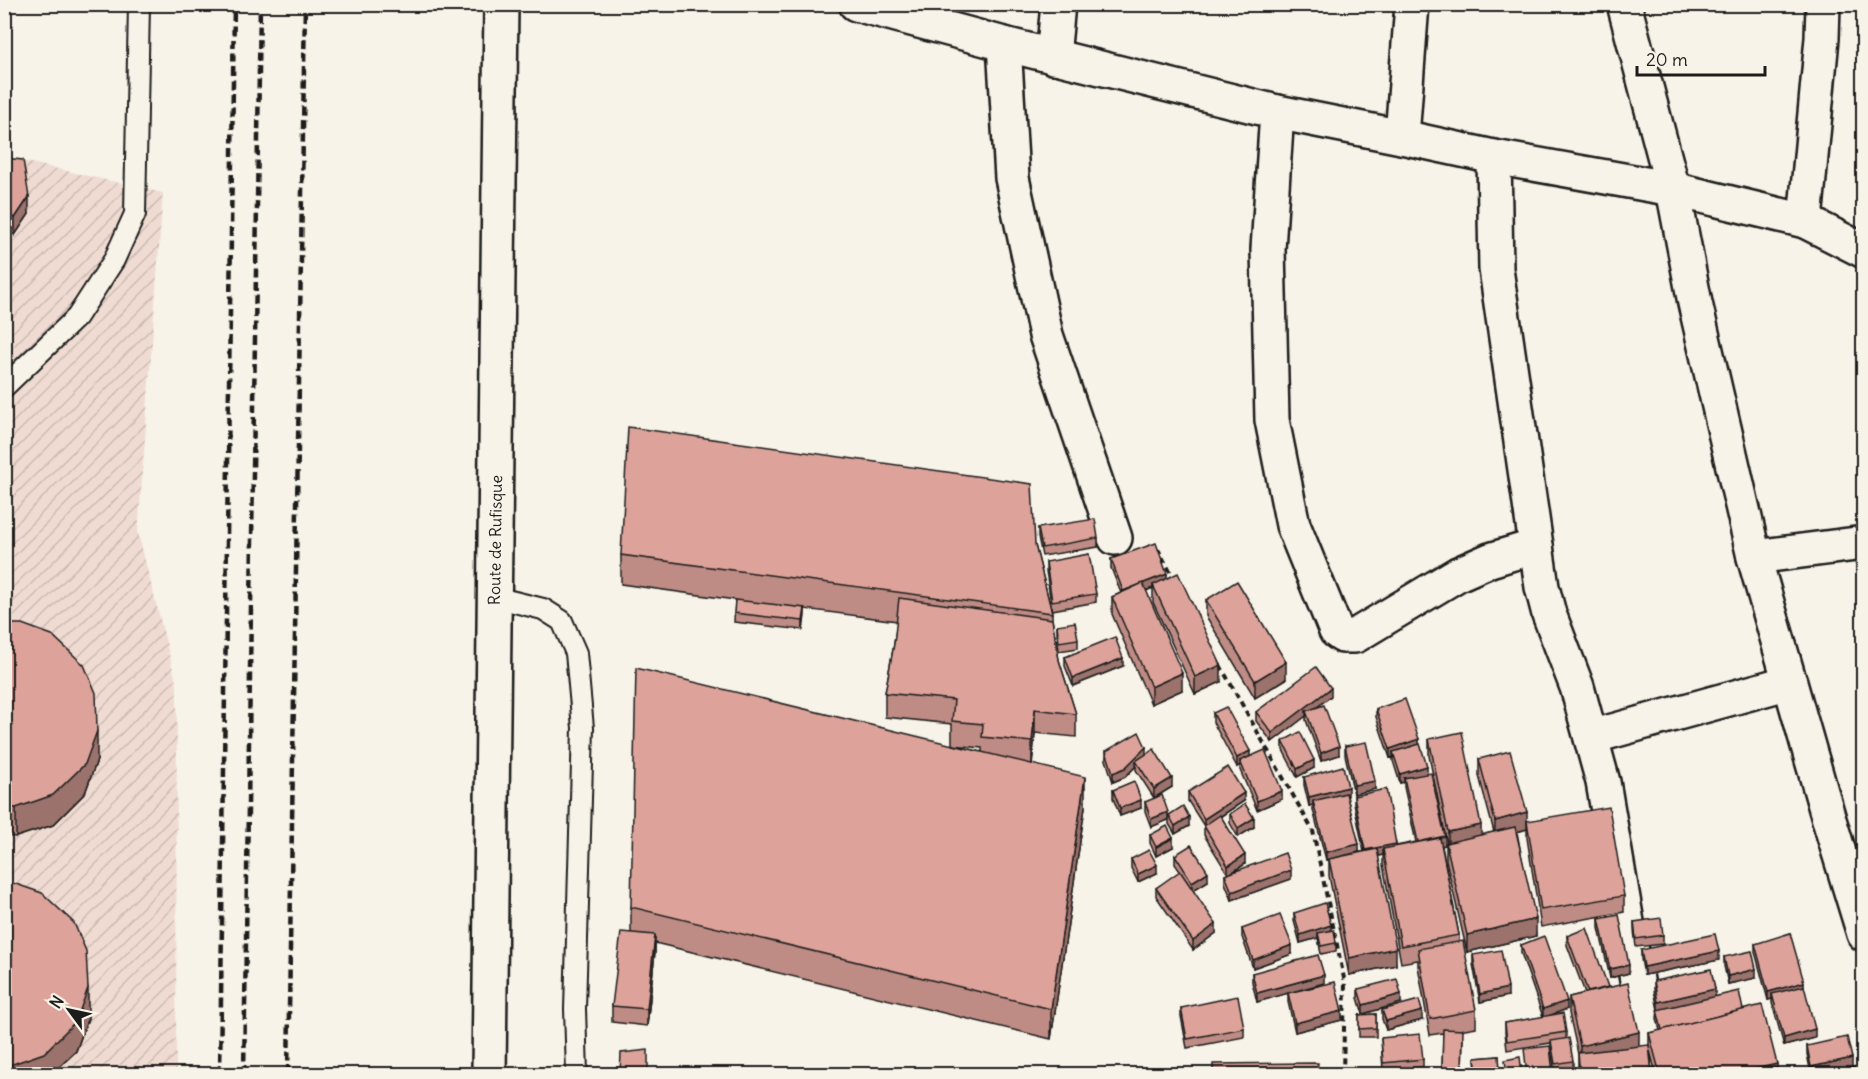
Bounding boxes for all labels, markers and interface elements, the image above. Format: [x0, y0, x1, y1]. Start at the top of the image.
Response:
scale bar [1637, 39, 1764, 77]
text: 20 m [1646, 48, 1688, 71]
street label: Route de Rufisque [484, 475, 506, 605]
north arrow [39, 980, 99, 1040]
text: N [45, 992, 68, 1012]

